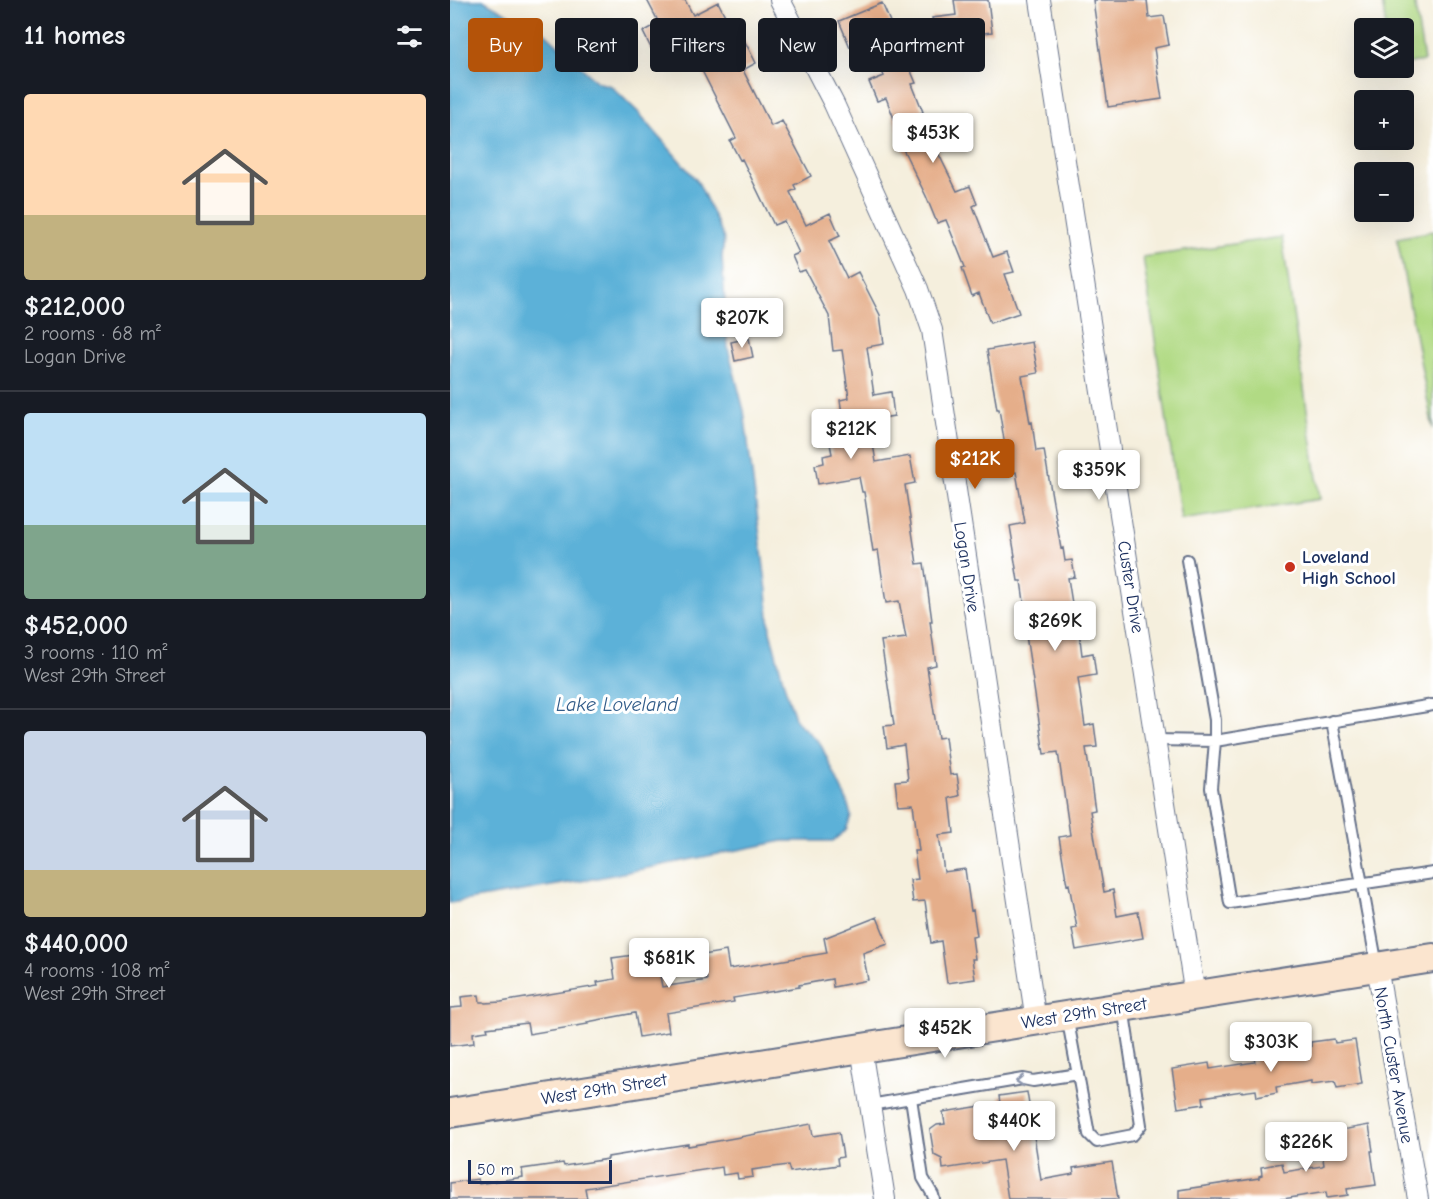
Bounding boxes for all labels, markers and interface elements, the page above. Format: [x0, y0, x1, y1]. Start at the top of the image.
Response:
chip: Buy [468, 18, 543, 72]
chip: Rent [555, 18, 638, 72]
chip: Filters [650, 18, 746, 72]
chip: New [758, 18, 837, 72]
chip: Apartment [849, 18, 985, 72]
map controls [1354, 18, 1414, 222]
button: layers [1354, 18, 1414, 78]
icon: filters [393, 20, 426, 53]
text: 11 homes [24, 21, 125, 51]
button: + [1354, 90, 1414, 150]
pin: $453K [891, 113, 975, 164]
text: $453K [906, 121, 960, 144]
icon: home [171, 133, 279, 241]
button: − [1354, 162, 1414, 222]
text: $212,000 [24, 292, 125, 322]
pin: $207K [700, 298, 784, 349]
text: $207K [715, 306, 769, 329]
text: 2 rooms · 68 m² [24, 322, 161, 345]
text: Logan Drive [24, 345, 126, 368]
pin: $212K [809, 409, 893, 460]
text: $212K [825, 417, 877, 440]
pin: $212K [933, 439, 1017, 490]
text: $212K [949, 447, 1001, 470]
pin: $359K [1057, 450, 1141, 501]
icon: home [171, 452, 279, 560]
text: $359K [1072, 458, 1126, 481]
street label: Logan Drive [949, 520, 984, 614]
street label: Custer Drive [1113, 539, 1148, 635]
place label: Loveland High School [1302, 547, 1396, 589]
marker: Loveland High School [1283, 560, 1297, 574]
pin: $269K [1013, 601, 1097, 652]
text: $269K [1028, 609, 1082, 632]
text: $452,000 [24, 611, 128, 641]
text: 3 rooms · 110 m² [24, 641, 168, 664]
text: West 29th Street [24, 664, 165, 687]
water label: Lake Loveland [556, 693, 679, 716]
icon: home [171, 770, 279, 878]
text: $440,000 [24, 929, 129, 959]
pin: $681K [627, 938, 711, 989]
text: $681K [643, 946, 695, 969]
text: 4 rooms · 108 m² [24, 959, 169, 982]
text: West 29th Street [24, 982, 165, 1005]
street label: North Custer Avenue [1369, 985, 1418, 1145]
street label: West 29th Street [1020, 993, 1149, 1034]
pin: $452K [903, 1008, 987, 1059]
text: $452K [918, 1016, 972, 1039]
pin: $303K [1229, 1022, 1313, 1073]
text: $303K [1244, 1030, 1298, 1053]
street label: West 29th Street [540, 1069, 669, 1110]
one-way arrow [1015, 1074, 1025, 1087]
pin: $440K [972, 1101, 1056, 1152]
text: $440K [987, 1109, 1041, 1132]
pin: $226K [1264, 1122, 1348, 1173]
text: $226K [1279, 1130, 1333, 1153]
scale bar [468, 1157, 612, 1184]
text: 50 m [477, 1161, 514, 1179]

